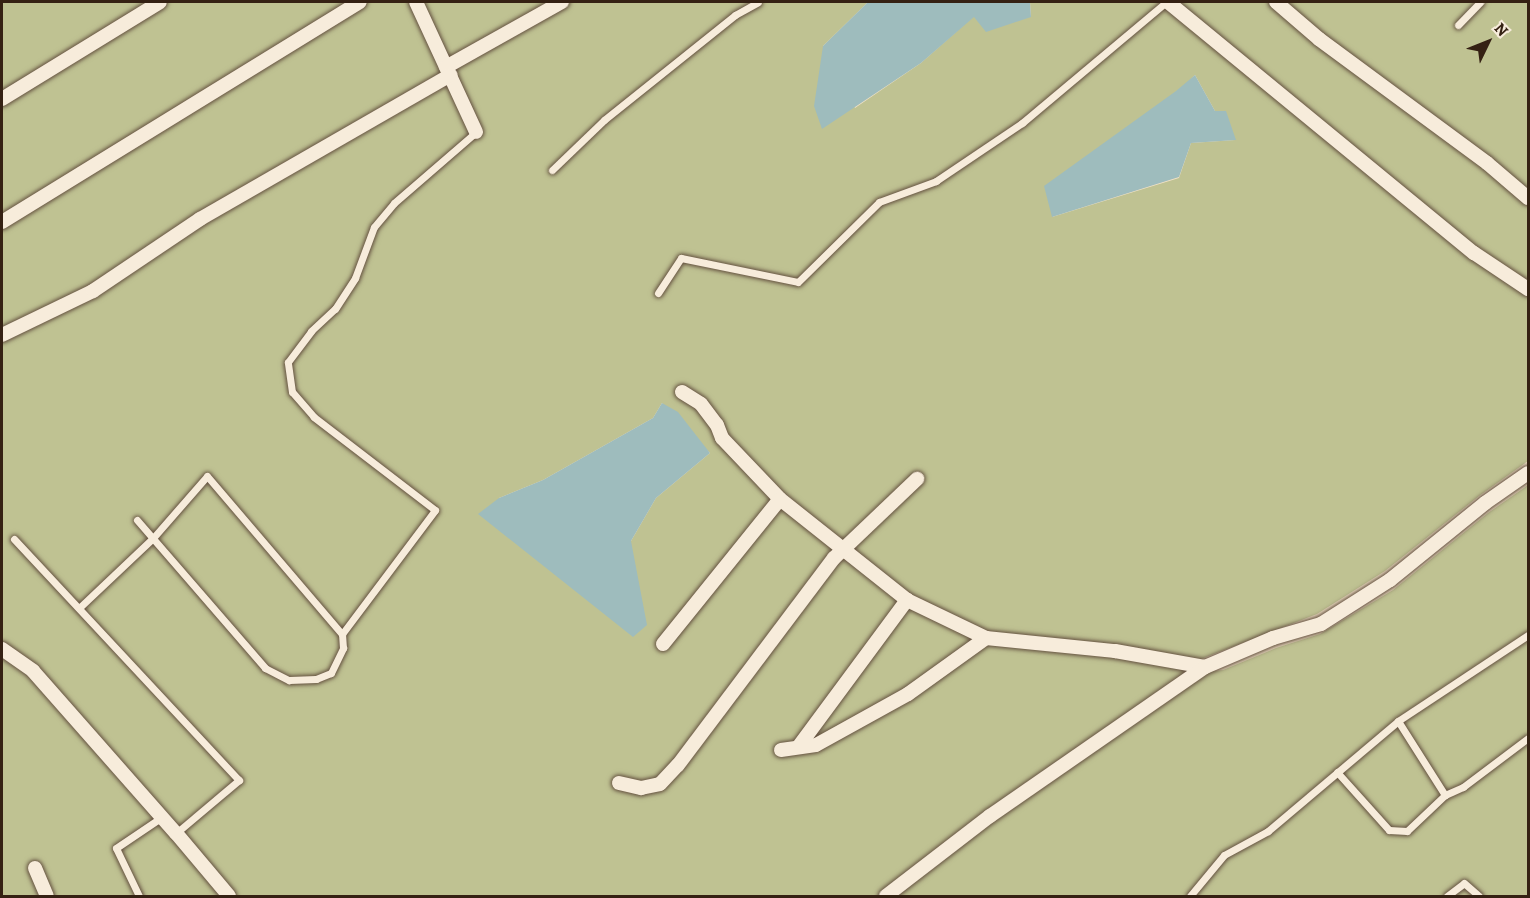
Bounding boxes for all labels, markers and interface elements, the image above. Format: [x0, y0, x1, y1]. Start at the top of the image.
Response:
north arrow [1458, 12, 1518, 72]
text: N [1489, 18, 1513, 41]

